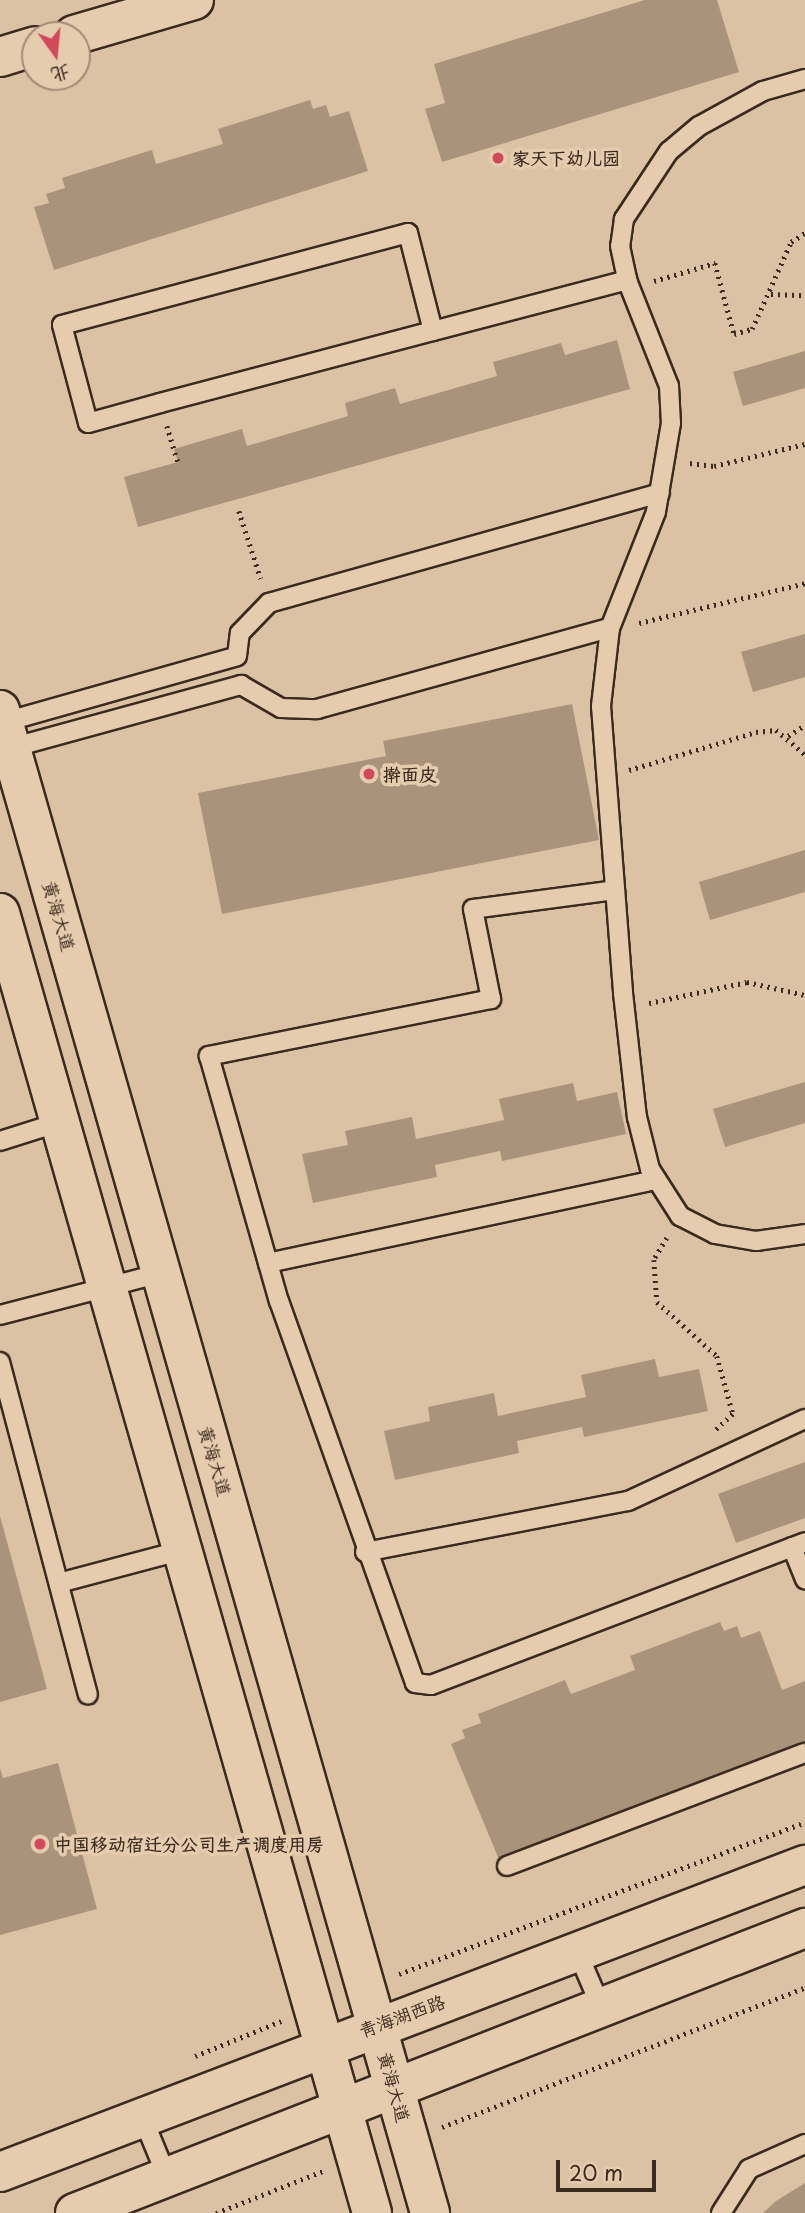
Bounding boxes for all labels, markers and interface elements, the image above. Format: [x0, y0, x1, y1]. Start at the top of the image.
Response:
north arrow [21, 21, 91, 91]
text: 北 [48, 58, 74, 90]
place label: 家天下幼儿园 [512, 147, 620, 169]
marker: 家天下幼儿园 [490, 150, 506, 166]
place label: 擀面皮 [383, 763, 437, 785]
marker: 擀面皮 [361, 766, 377, 782]
street label: 黄海大道 [39, 878, 79, 954]
street label: 黄海大道 [195, 1423, 235, 1499]
place label: 中国移动宿迁分公司生产调度用房 [54, 1833, 324, 1855]
marker: 中国移动宿迁分公司生产调度用房 [32, 1836, 48, 1852]
street label: 青海湖西路 [356, 1990, 448, 2042]
street label: 黄海大道 [374, 2049, 414, 2125]
scale bar [560, 2146, 660, 2190]
text: 20 m [569, 2156, 623, 2188]

